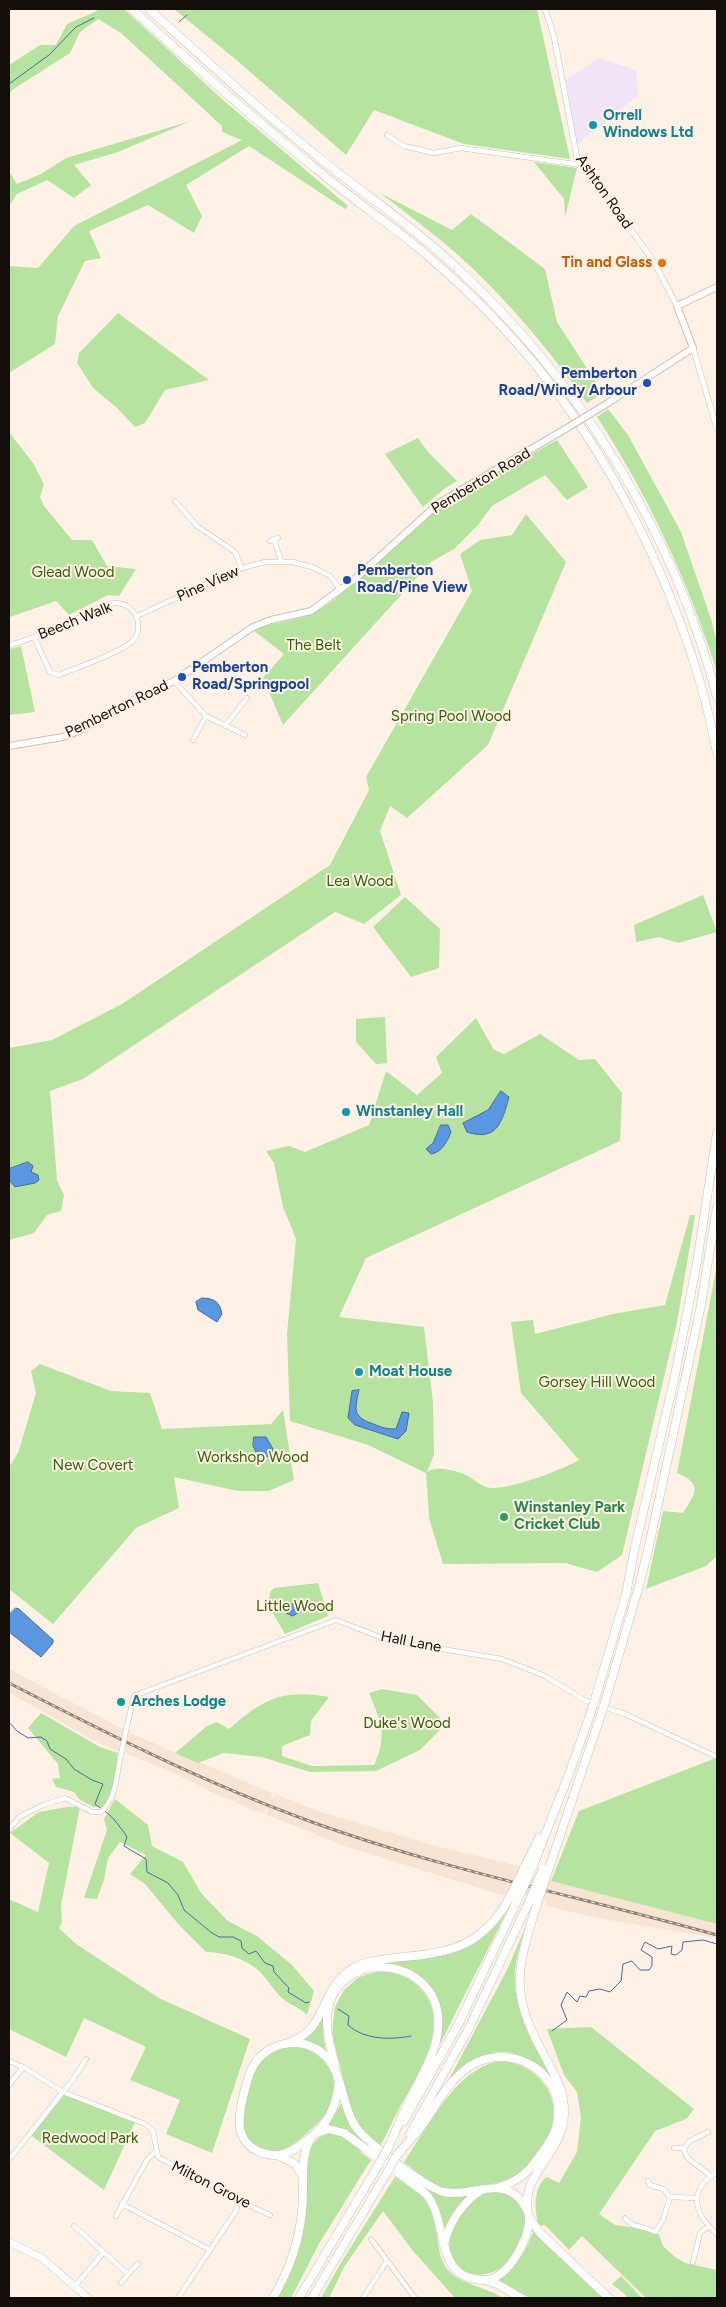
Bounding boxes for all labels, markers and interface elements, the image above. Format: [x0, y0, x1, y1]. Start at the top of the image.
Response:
place label: Orrell Windows Ltd [603, 107, 693, 142]
marker: Orrell Windows Ltd [587, 119, 599, 131]
street label: Ashton Road [572, 151, 636, 233]
place label: Tin and Glass [561, 254, 652, 272]
marker: Tin and Glass [656, 257, 668, 269]
place label: Pemberton Road/Windy Arbour [499, 365, 637, 400]
marker: Pemberton Road/Windy Arbour [641, 377, 653, 389]
street label: Pemberton Road [428, 444, 534, 518]
street label: Pine View [174, 562, 242, 606]
place label: Pemberton Road/Pine View [357, 562, 467, 597]
park label: Glead Wood [31, 564, 115, 582]
marker: Pemberton Road/Pine View [341, 574, 353, 586]
street label: Beech Walk [36, 598, 114, 644]
park label: The Belt [287, 637, 341, 655]
place label: Pemberton Road/Springpool [192, 659, 309, 694]
marker: Pemberton Road/Springpool [176, 671, 188, 683]
street label: Pemberton Road [63, 676, 171, 742]
park label: Spring Pool Wood [391, 708, 511, 726]
park label: Lea Wood [326, 873, 394, 891]
place label: Winstanley Hall [356, 1103, 463, 1121]
marker: Winstanley Hall [340, 1106, 352, 1118]
place label: Moat House [369, 1363, 452, 1381]
marker: Moat House [353, 1366, 365, 1378]
park label: Gorsey Hill Wood [539, 1374, 655, 1392]
park label: Workshop Wood [197, 1449, 309, 1467]
park label: New Covert [53, 1457, 133, 1475]
place label: Winstanley Park Cricket Club [514, 1499, 625, 1534]
marker: Winstanley Park Cricket Club [498, 1511, 510, 1523]
park label: Little Wood [256, 1598, 334, 1616]
street label: Hall Lane [379, 1627, 443, 1657]
place label: Arches Lodge [131, 1693, 226, 1711]
marker: Arches Lodge [115, 1696, 127, 1708]
park label: Duke's Wood [363, 1715, 451, 1733]
park label: Redwood Park [42, 2130, 138, 2148]
street label: Milton Grove [168, 2157, 254, 2213]

